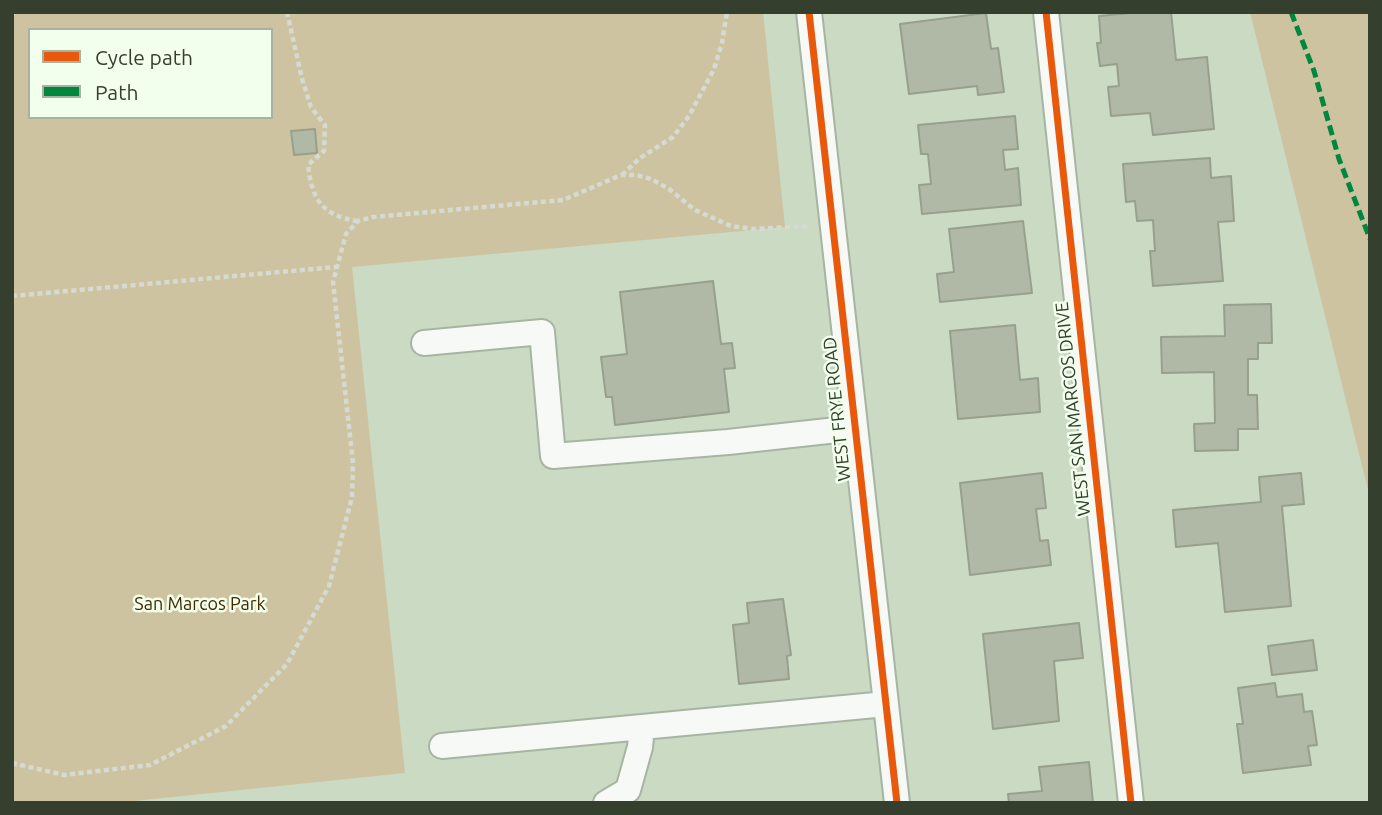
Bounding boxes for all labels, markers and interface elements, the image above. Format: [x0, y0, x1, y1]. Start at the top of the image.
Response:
legend [28, 28, 273, 119]
text: Cycle path [95, 45, 193, 69]
text: Path [95, 80, 138, 104]
street label: WEST SAN MARCOS DRIVE [1051, 301, 1095, 517]
street label: WEST FRYE ROAD [819, 336, 855, 482]
park label: San Marcos Park [134, 593, 266, 615]

